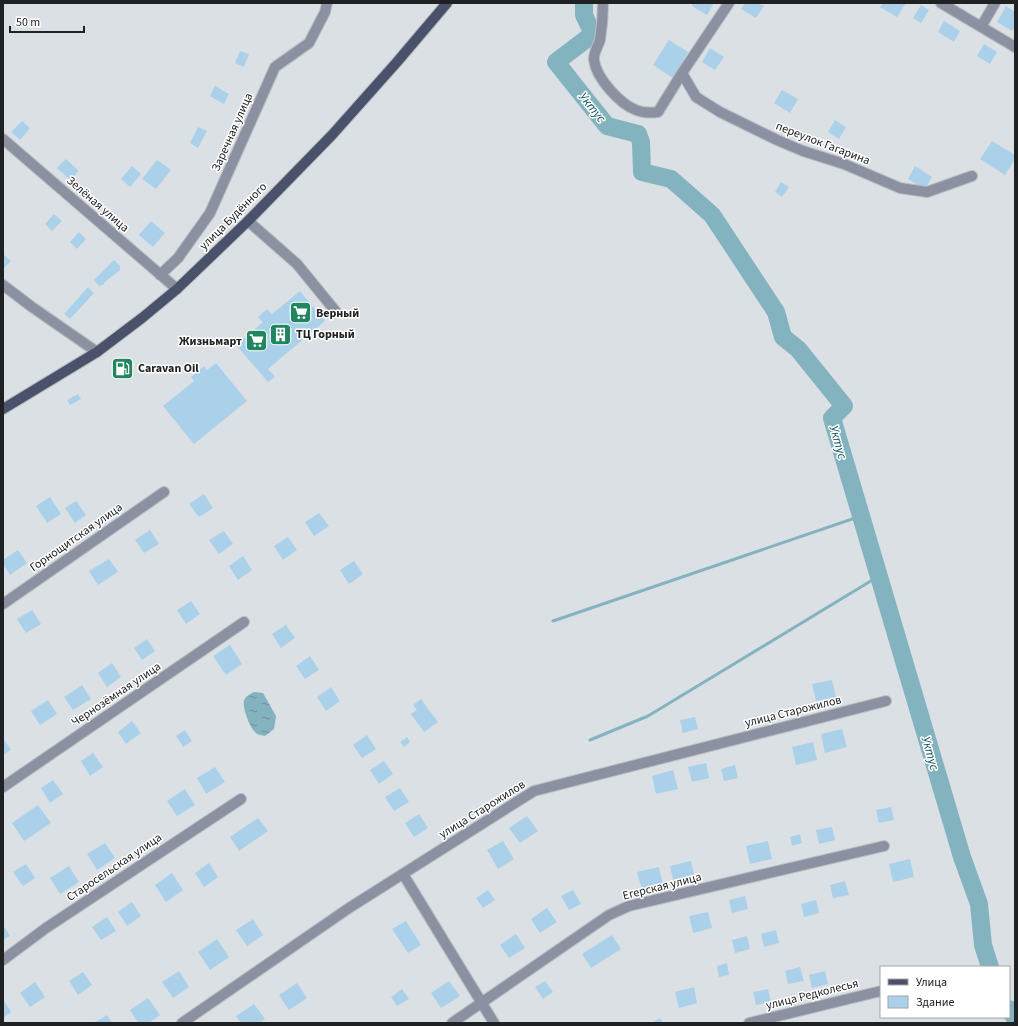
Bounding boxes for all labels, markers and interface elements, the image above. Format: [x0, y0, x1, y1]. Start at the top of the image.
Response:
scale bar [10, 8, 84, 34]
text: 50 m [16, 14, 40, 31]
water label: Уктус [574, 89, 610, 127]
street label: Заречная улица [208, 90, 257, 174]
street label: переулок Гагарина [773, 118, 872, 169]
street label: Зелёная улица [63, 172, 133, 236]
street label: улица Будённого [196, 179, 271, 254]
supermarket icon: Верный [288, 300, 314, 326]
place label: Верный [316, 305, 359, 322]
building icon: ТЦ Горный [267, 321, 293, 347]
place label: ТЦ Горный [296, 326, 355, 343]
supermarket icon: Жизньмарт [244, 328, 270, 354]
place label: Жизньмарт [179, 333, 242, 350]
fuel station icon: Caravan Oil [110, 355, 136, 381]
place label: Caravan Oil [138, 360, 199, 377]
water label: Уктус [825, 423, 852, 462]
street label: Горнощитская улица [26, 499, 126, 576]
street label: Чернозёмная улица [68, 658, 164, 731]
street label: улица Старожилов [743, 691, 843, 732]
water label: Уктус [917, 734, 944, 773]
street label: улица Старожилов [436, 776, 529, 843]
street label: Старосельская улица [63, 829, 165, 906]
street label: Егерская улица [621, 868, 703, 904]
legend [880, 966, 1010, 1018]
text: Улица [916, 974, 947, 991]
street label: улица Редколесья [764, 975, 860, 1014]
text: Здание [916, 994, 955, 1011]

